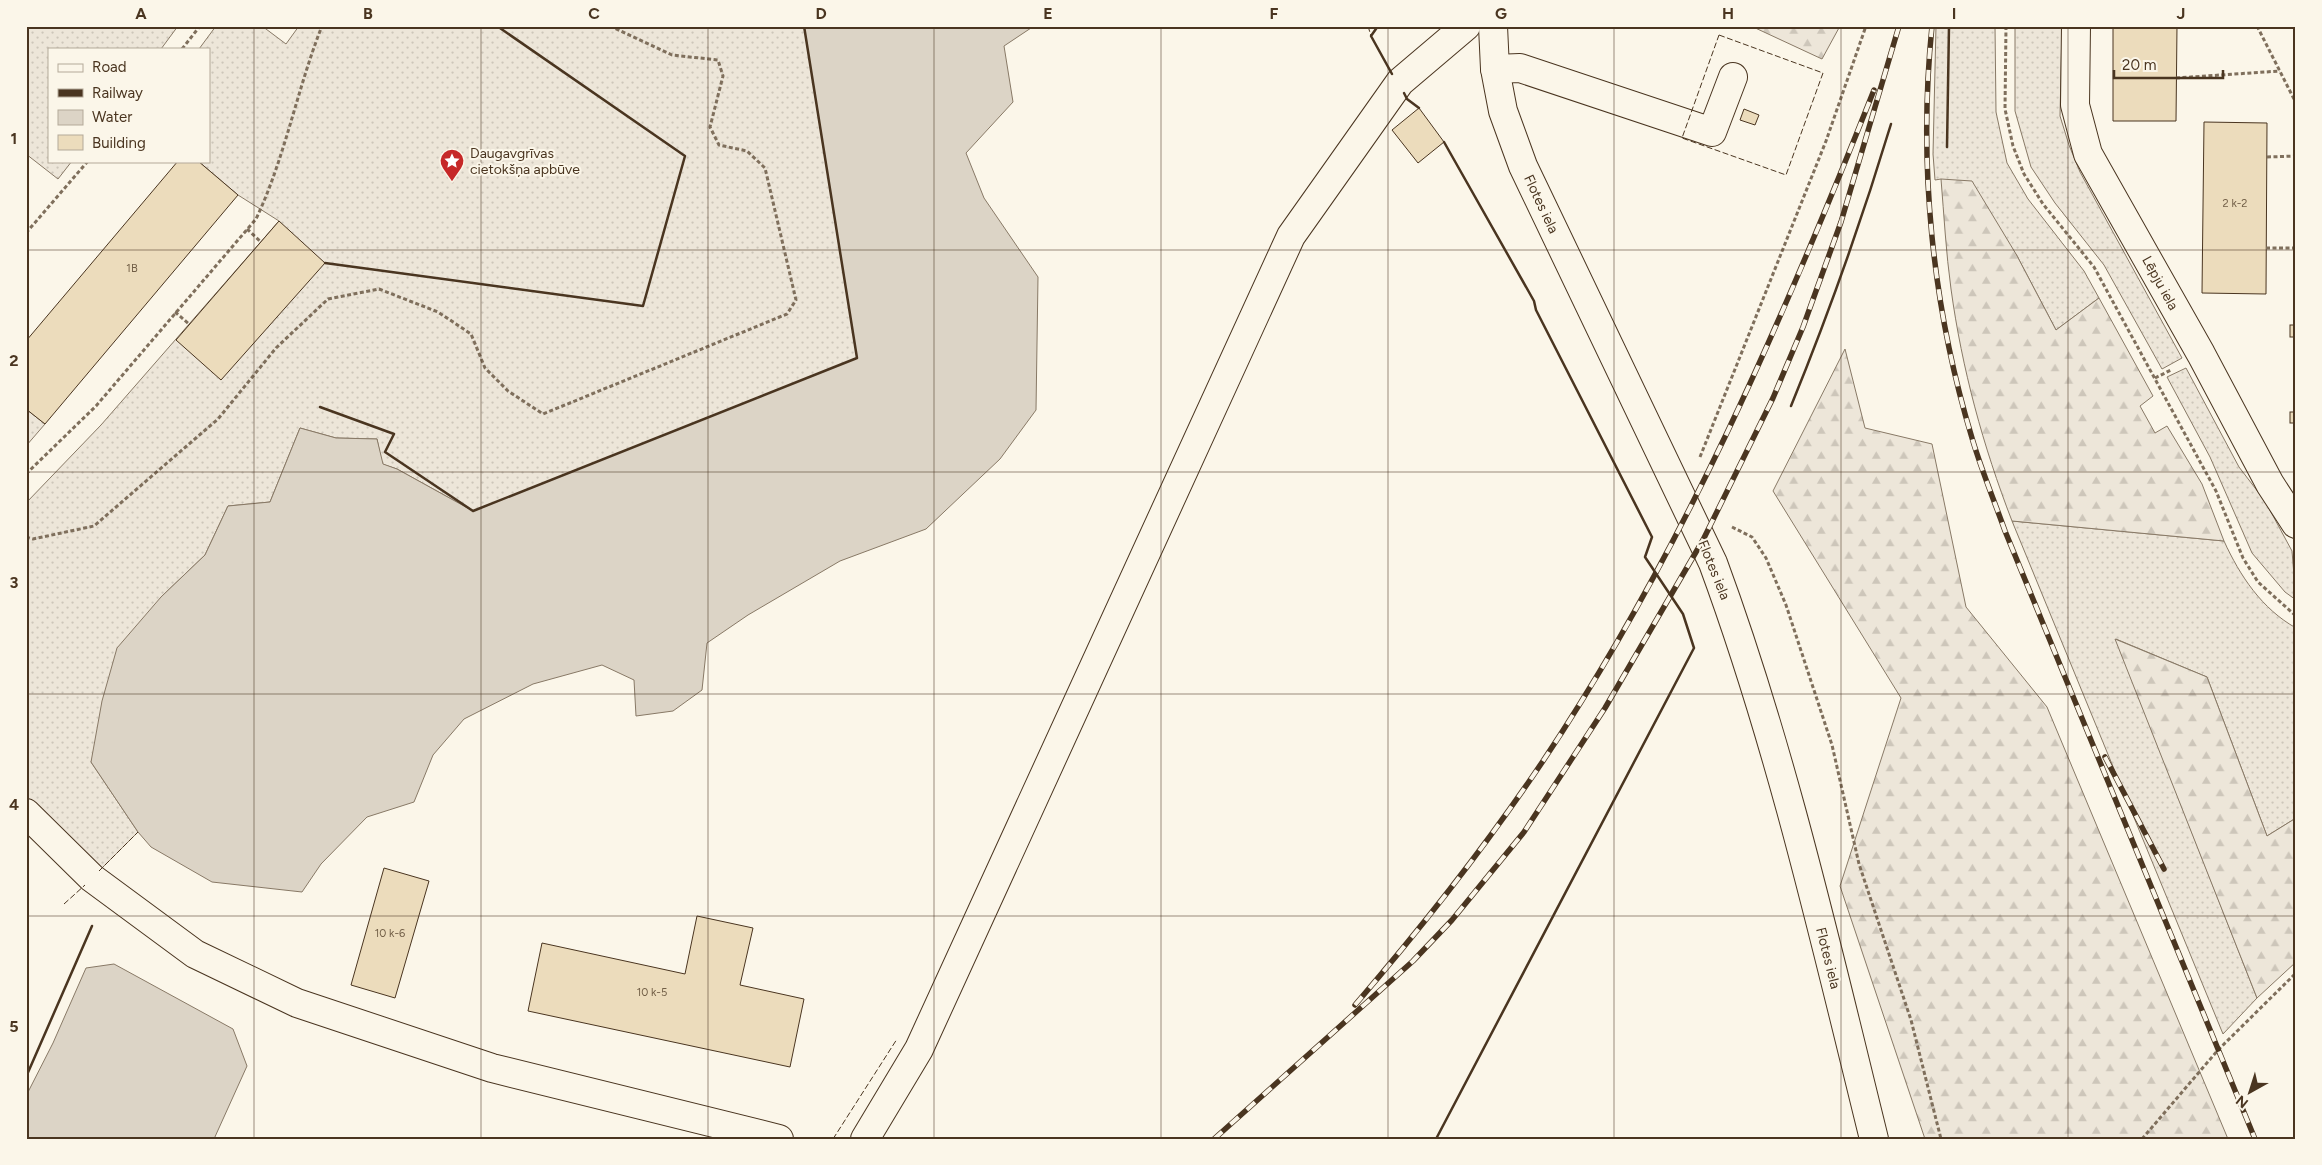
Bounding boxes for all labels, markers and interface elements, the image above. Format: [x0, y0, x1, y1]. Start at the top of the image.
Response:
text: A [135, 4, 147, 23]
text: B [363, 4, 373, 23]
text: C [588, 4, 600, 23]
text: D [815, 4, 827, 23]
text: E [1043, 4, 1053, 23]
text: F [1270, 4, 1279, 23]
text: G [1495, 4, 1507, 23]
text: H [1722, 4, 1734, 23]
text: I [1952, 4, 1956, 23]
text: J [2177, 4, 2185, 23]
legend [48, 48, 210, 162]
scale bar [2114, 48, 2223, 80]
text: 20 m [2122, 56, 2156, 74]
text: Road [92, 58, 127, 76]
text: Railway [92, 84, 143, 102]
text: Water [92, 108, 132, 126]
text: 1 [11, 129, 17, 148]
text: Building [92, 134, 146, 152]
place label: Daugavgrīvas cietokšņa apbūve [470, 145, 580, 178]
place icon: Daugavgrīvas cietokšņa apbūve [439, 148, 465, 182]
street label: Flotes iela [1520, 172, 1562, 236]
house number: 2 k-2 [2223, 197, 2247, 210]
street label: Lēpju iela [2138, 253, 2182, 313]
house number: 1B [126, 262, 138, 275]
text: 2 [9, 351, 19, 370]
street label: Flotes iela [1694, 538, 1734, 602]
text: 3 [10, 573, 19, 592]
text: 4 [9, 795, 19, 814]
street label: Flotes iela [1812, 925, 1844, 991]
house number: 10 k-6 [375, 927, 405, 940]
house number: 10 k-5 [637, 986, 667, 999]
text: 5 [9, 1017, 19, 1036]
north arrow [2224, 1068, 2274, 1118]
text: N [2233, 1092, 2252, 1112]

